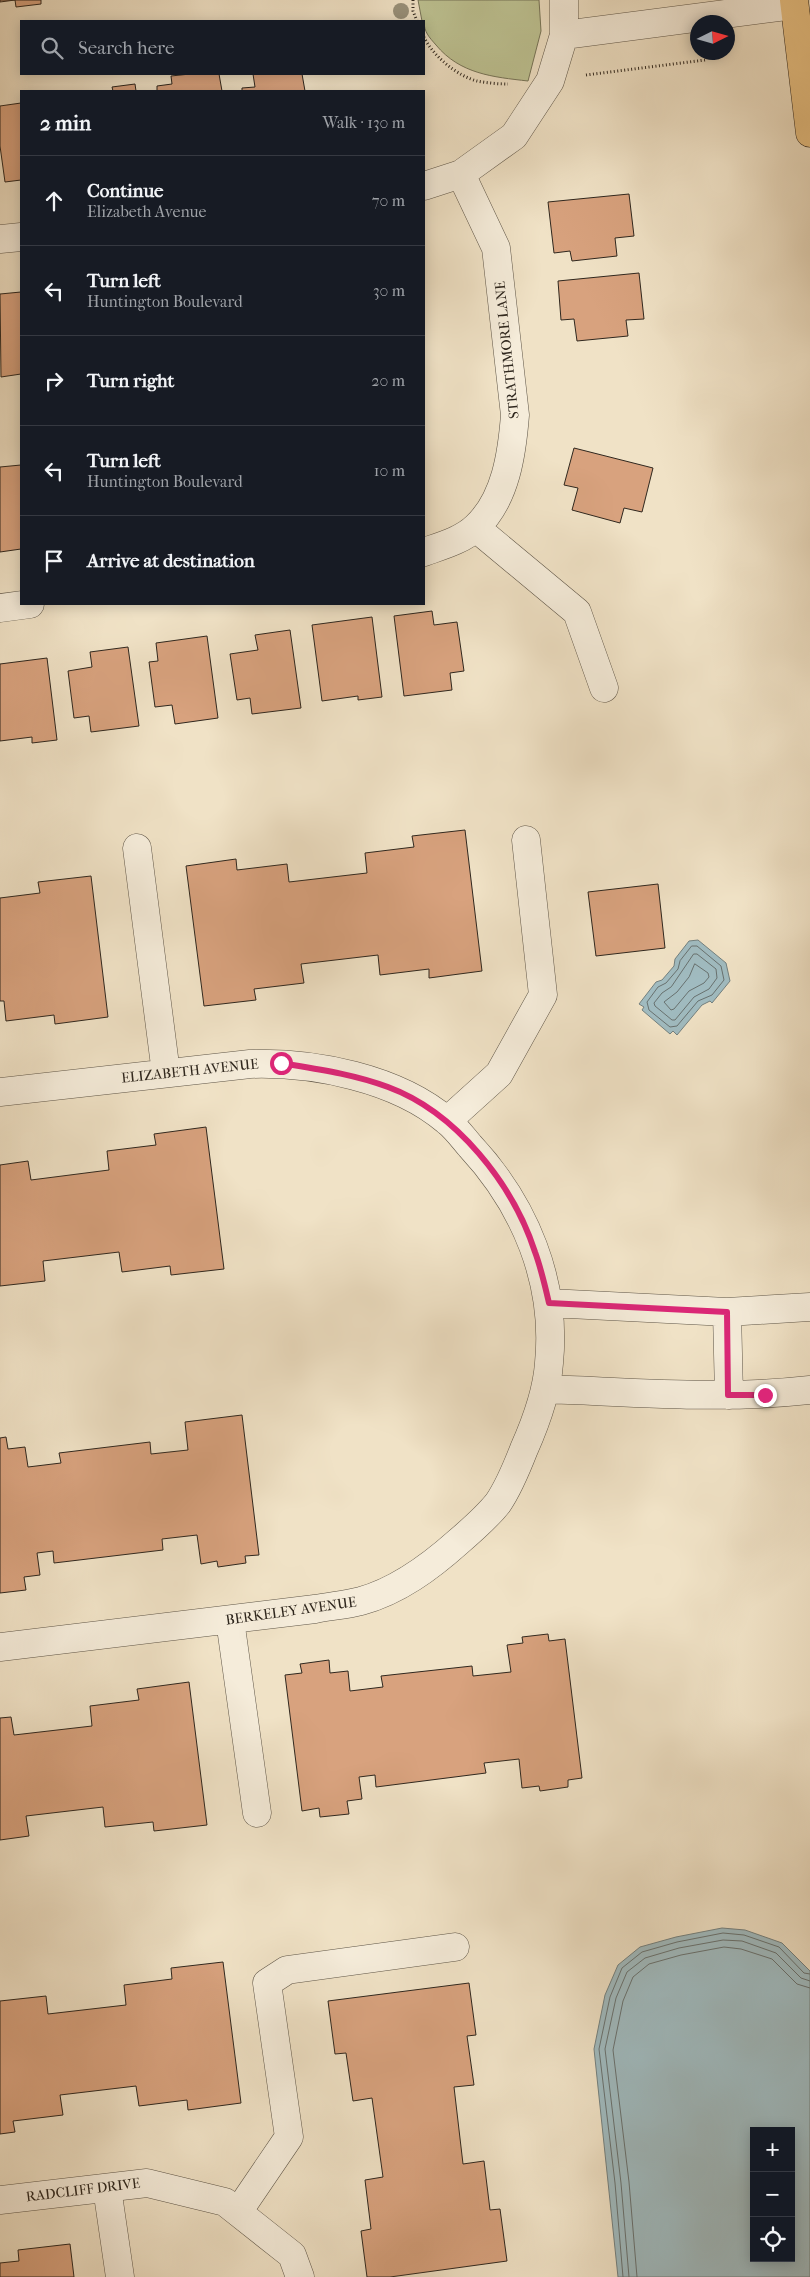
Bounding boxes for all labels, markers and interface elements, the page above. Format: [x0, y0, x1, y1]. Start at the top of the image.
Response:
north arrow [690, 15, 735, 60]
search box [20, 20, 425, 75]
icon: search [38, 34, 66, 62]
text: Search here [78, 37, 174, 59]
text: 2 min [40, 111, 91, 135]
text: Walk · 130 m [322, 113, 405, 132]
text: Continue [87, 180, 163, 202]
icon: ahead [40, 187, 68, 215]
text: 70 m [372, 191, 405, 210]
text: Elizabeth Avenue [87, 202, 206, 221]
text: Turn left [87, 270, 161, 292]
icon: left [40, 277, 68, 305]
street label: STRATHMORE LANE [491, 280, 523, 420]
text: 30 m [373, 281, 405, 300]
text: Huntington Boulevard [87, 292, 243, 311]
icon: right [40, 367, 68, 395]
text: Turn right [87, 370, 174, 392]
text: 20 m [371, 371, 405, 390]
text: Turn left [87, 450, 161, 472]
icon: left [40, 457, 68, 485]
text: 10 m [374, 461, 405, 480]
text: Huntington Boulevard [87, 472, 243, 491]
icon: arrive [40, 547, 68, 575]
text: Arrive at destination [87, 550, 255, 572]
route start [270, 1052, 293, 1075]
street label: ELIZABETH AVENUE [120, 1055, 260, 1087]
route end [754, 1384, 777, 1407]
street label: BERKELEY AVENUE [225, 1593, 358, 1629]
map controls [750, 2127, 795, 2262]
button: + [750, 2127, 795, 2172]
button: − [750, 2172, 795, 2217]
street label: RADCLIFF DRIVE [25, 2174, 142, 2205]
button: locate [750, 2217, 795, 2262]

